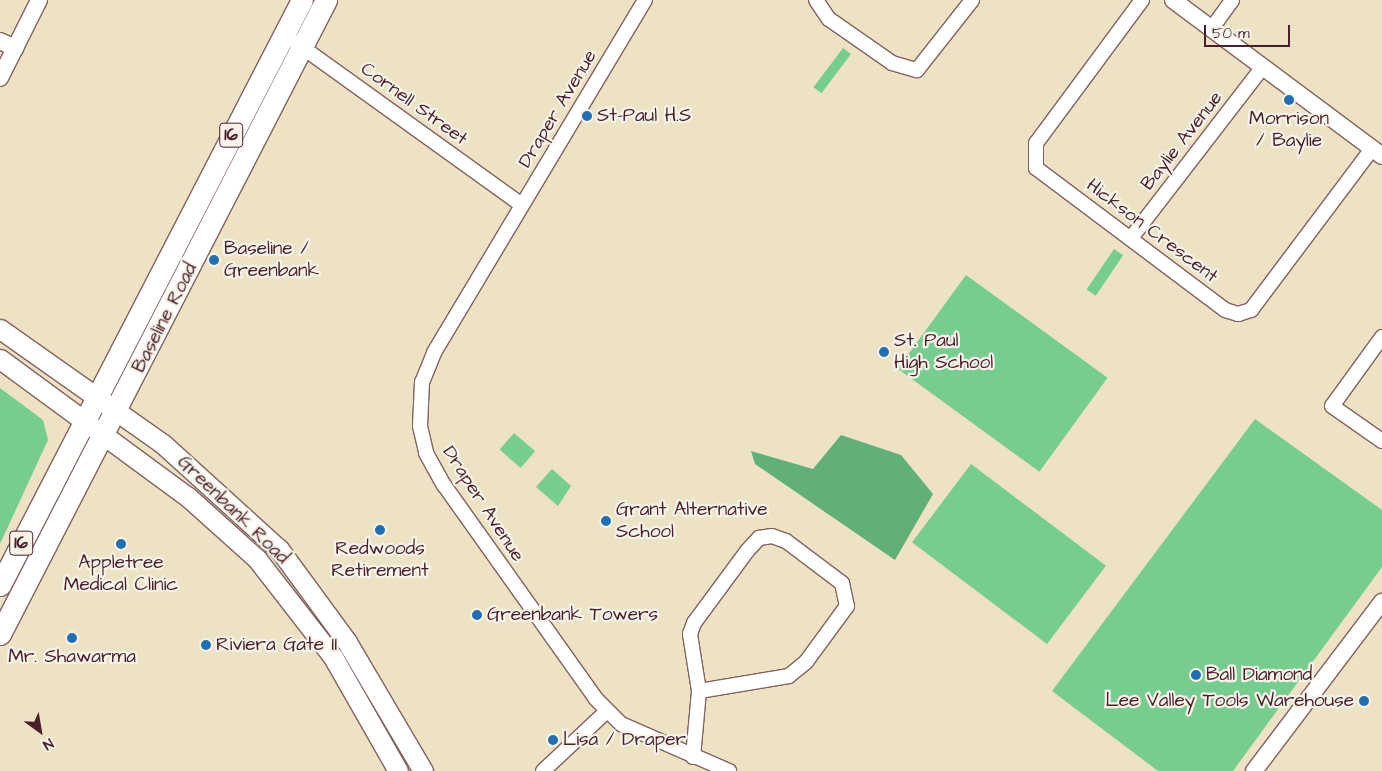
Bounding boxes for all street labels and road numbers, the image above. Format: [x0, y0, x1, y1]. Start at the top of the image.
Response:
street label: Draper Avenue [514, 46, 602, 172]
street label: Cornell Street [356, 58, 472, 150]
street label: Baylie Avenue [1136, 87, 1228, 195]
road number: 16 [218, 120, 244, 150]
street label: Hickson Crescent [1082, 174, 1222, 288]
street label: Baseline Road [128, 259, 202, 377]
street label: Draper Avenue [437, 442, 529, 566]
street label: Greenbank Road [172, 451, 294, 569]
road number: 16 [8, 528, 34, 558]

